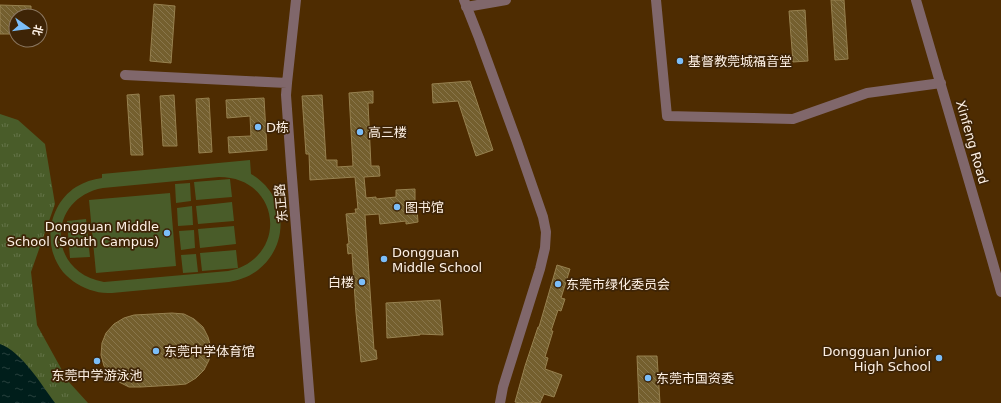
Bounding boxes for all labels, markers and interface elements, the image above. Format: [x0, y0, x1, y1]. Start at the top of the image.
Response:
north arrow [8, 8, 48, 48]
text: 北 [30, 23, 45, 37]
place label: 基督教莞城福音堂 [688, 54, 792, 69]
marker: 基督教莞城福音堂 [675, 56, 685, 66]
street label: Xinfeng Road [953, 98, 991, 186]
place label: D栋 [266, 120, 289, 135]
marker: D栋 [253, 122, 263, 132]
place label: 高三楼 [368, 125, 407, 140]
marker: 高三楼 [355, 127, 365, 137]
street label: 东正路 [272, 183, 290, 223]
place label: 图书馆 [405, 200, 444, 215]
marker: 图书馆 [392, 202, 402, 212]
place label: Dongguan Middle School (South Campus) [7, 219, 159, 249]
marker: Dongguan Middle School (South Campus) [162, 228, 172, 238]
place label: Dongguan Middle School [392, 245, 482, 275]
marker: Dongguan Middle School [379, 254, 389, 264]
place label: 白楼 [328, 275, 354, 290]
marker: 白楼 [357, 277, 367, 287]
place label: 东莞市绿化委员会 [566, 277, 670, 292]
marker: 东莞市绿化委员会 [553, 279, 563, 289]
place label: 东莞中学体育馆 [164, 344, 255, 359]
place label: Dongguan Junior High School [822, 344, 932, 374]
marker: 东莞中学体育馆 [151, 346, 161, 356]
marker: Dongguan Junior High School [934, 353, 944, 363]
marker: 东莞中学游泳池 [92, 356, 102, 366]
place label: 东莞中学游泳池 [51, 368, 143, 383]
place label: 东莞市国资委 [656, 371, 734, 386]
marker: 东莞市国资委 [643, 373, 653, 383]

